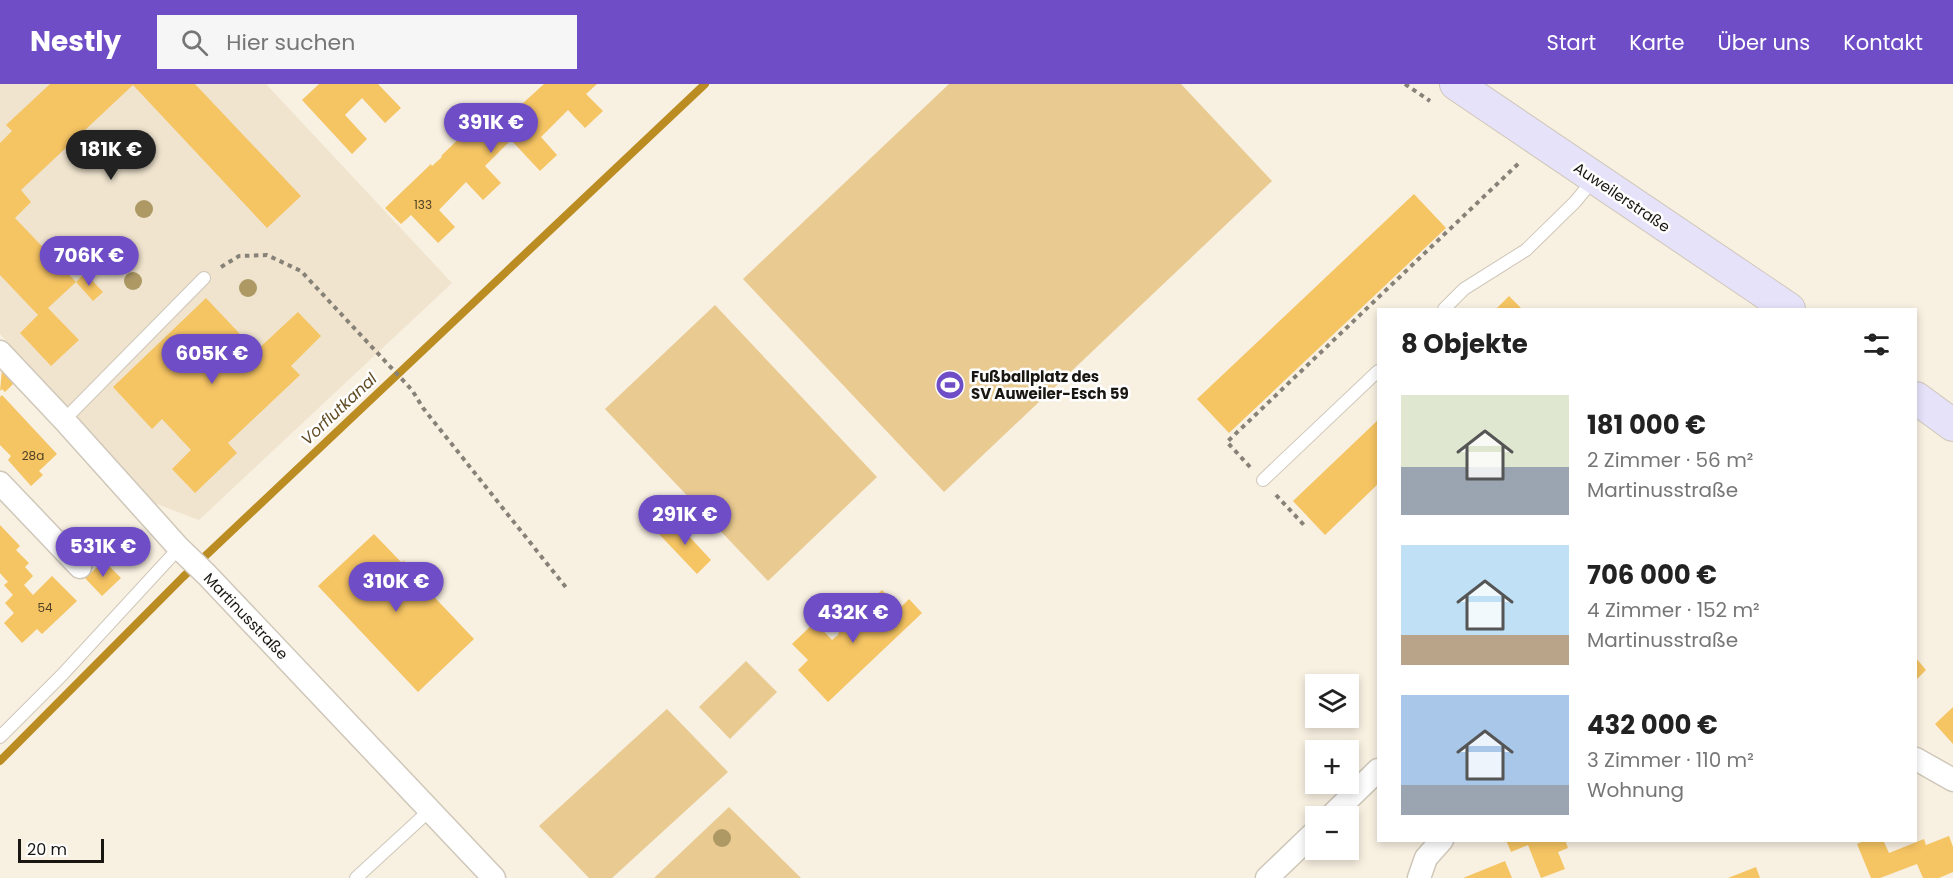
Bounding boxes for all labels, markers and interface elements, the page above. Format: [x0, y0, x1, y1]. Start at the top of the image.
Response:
search box [157, 15, 577, 69]
text: Nestly [30, 22, 121, 61]
icon: search [178, 26, 211, 59]
text: Hier suchen [226, 27, 355, 58]
text: Start [1547, 28, 1596, 57]
text: Karte [1629, 28, 1685, 57]
text: Über uns [1718, 28, 1810, 57]
text: Kontakt [1843, 28, 1923, 57]
pin: 391K € [442, 103, 540, 154]
text: 391K € [458, 108, 524, 136]
pin: 181K € [62, 130, 160, 181]
text: 181K € [80, 135, 142, 163]
street label: Auweilerstraße [1570, 157, 1674, 237]
house number: 133 [414, 196, 432, 213]
pin: 706K € [40, 236, 138, 287]
text: 706K € [54, 241, 124, 269]
text: 8 Objekte [1401, 326, 1528, 362]
icon: filters [1860, 328, 1893, 361]
pin: 605K € [163, 334, 261, 385]
text: 605K € [176, 339, 248, 367]
place label: Fußballplatz des SV Auweiler-Esch 59 [971, 366, 1129, 404]
water label: Vorflutkanal [296, 368, 382, 450]
sports icon: Fußballplatz des SV Auweiler-Esch 59 [934, 369, 966, 401]
text: 181 000 € [1587, 407, 1706, 443]
icon: home [1449, 419, 1521, 491]
text: 2 Zimmer · 56 m² [1587, 446, 1753, 474]
house number: 28a [22, 447, 44, 464]
text: Martinusstraße [1587, 476, 1738, 504]
pin: 291K € [636, 495, 734, 546]
text: 291K € [652, 500, 718, 528]
pin: 531K € [54, 527, 152, 578]
text: 531K € [70, 532, 136, 560]
text: 706 000 € [1587, 557, 1717, 593]
pin: 310K € [347, 562, 445, 613]
text: 310K € [363, 567, 429, 595]
street label: Martinusstraße [199, 568, 293, 664]
icon: home [1449, 569, 1521, 641]
pin: 432K € [804, 593, 902, 644]
text: 4 Zimmer · 152 m² [1587, 596, 1760, 624]
text: 432K € [817, 598, 889, 626]
house number: 54 [37, 599, 53, 616]
text: Martinusstraße [1587, 626, 1738, 654]
map controls [1305, 674, 1359, 860]
button: layers [1305, 674, 1359, 728]
text: 432 000 € [1587, 707, 1718, 743]
icon: home [1449, 719, 1521, 791]
button: + [1305, 740, 1359, 794]
text: 3 Zimmer · 110 m² [1587, 746, 1754, 774]
text: Wohnung [1587, 776, 1684, 804]
button: − [1305, 806, 1359, 860]
scale bar [18, 836, 104, 864]
text: 20 m [27, 838, 67, 861]

